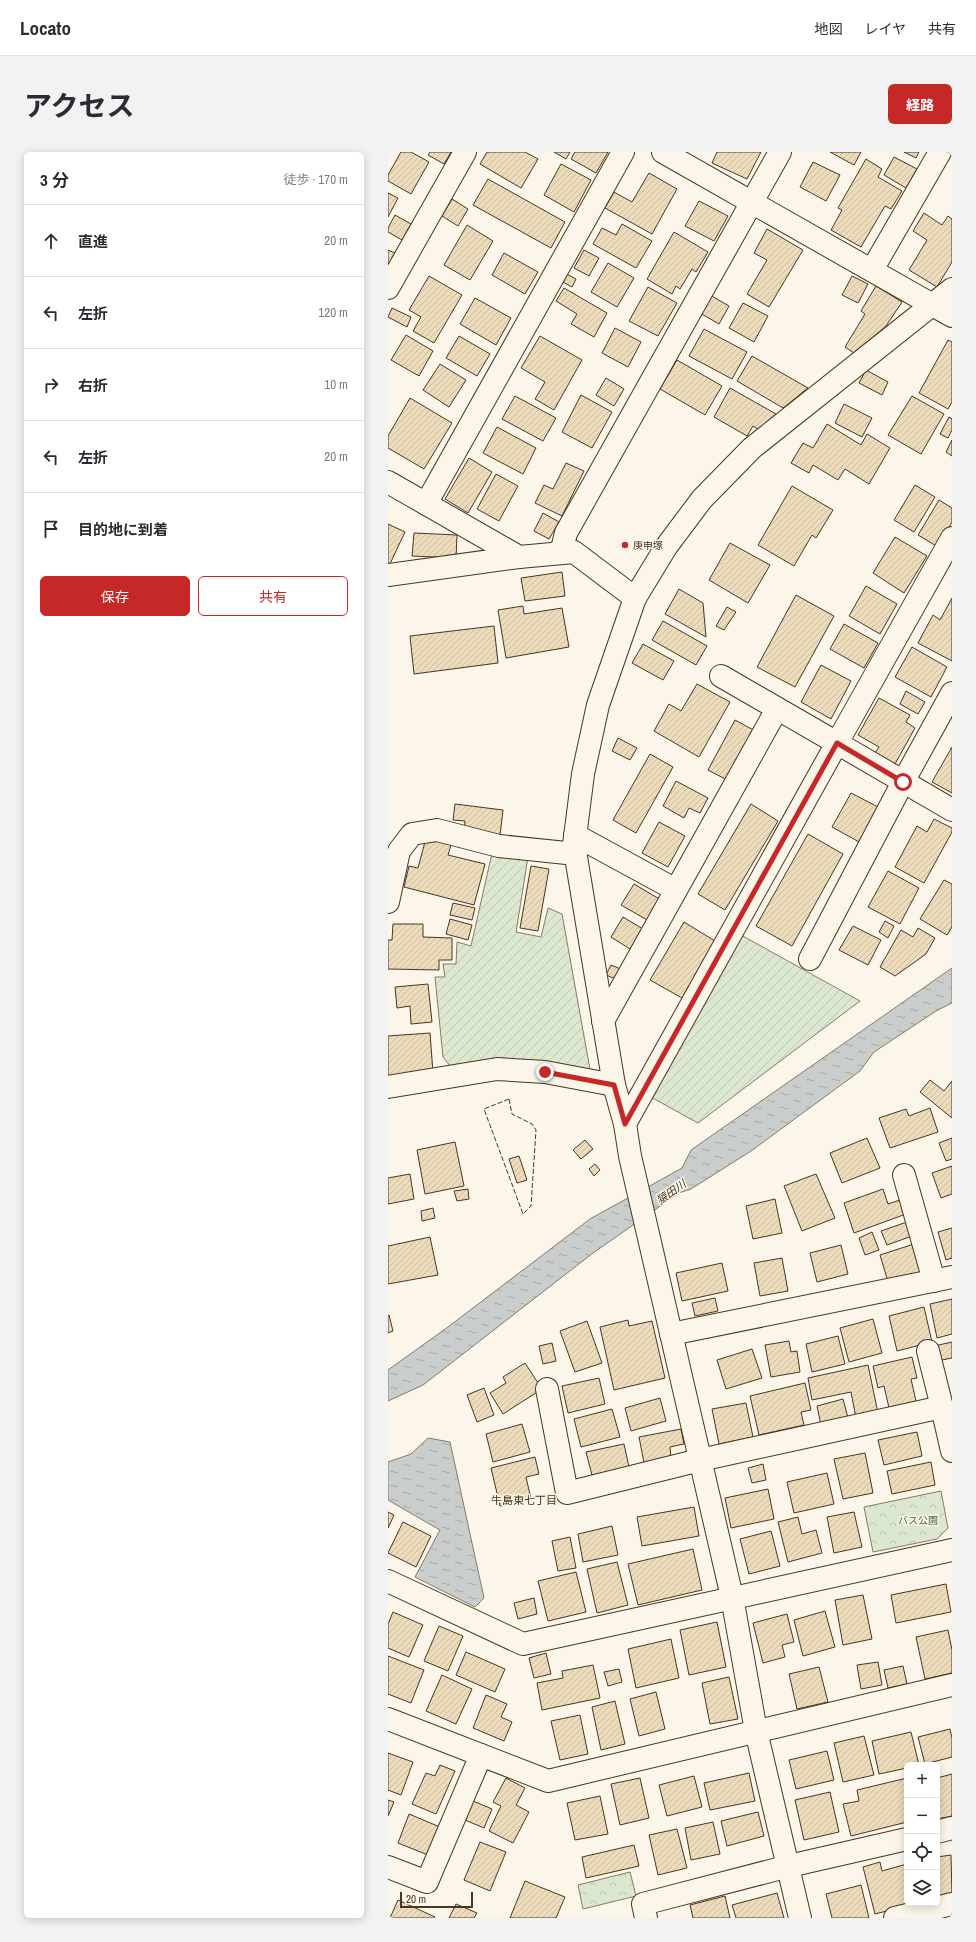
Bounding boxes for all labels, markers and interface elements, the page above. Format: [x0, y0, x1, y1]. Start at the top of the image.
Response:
text: Locato [20, 15, 71, 41]
text: 地図 [814, 20, 842, 38]
text: レイヤ [864, 20, 906, 38]
text: 共有 [928, 20, 956, 38]
button: 経路 [888, 84, 952, 124]
text: アクセス [24, 87, 135, 125]
text: 3 分 [40, 168, 69, 191]
text: 徒歩 · 170 m [283, 171, 348, 188]
icon: ahead [40, 230, 62, 252]
text: 直進 [78, 231, 108, 252]
text: 20 m [324, 232, 348, 249]
icon: left [40, 302, 62, 324]
text: 左折 [78, 303, 108, 324]
text: 120 m [318, 304, 348, 321]
icon: right [40, 374, 62, 396]
text: 右折 [78, 375, 108, 396]
text: 10 m [324, 376, 348, 393]
icon: left [40, 446, 62, 468]
text: 左折 [78, 447, 108, 468]
text: 20 m [324, 448, 348, 465]
icon: arrive [40, 518, 62, 540]
text: 目的地に到着 [78, 519, 168, 540]
place label: 庚申塚 [633, 539, 663, 552]
marker: 庚申塚 [620, 540, 630, 550]
button: 保存 [40, 576, 190, 616]
button: 共有 [198, 576, 348, 616]
route start [894, 773, 912, 791]
route end [536, 1063, 554, 1081]
water label: 猿田川 [653, 1176, 689, 1207]
district label: 牛島東七丁目 [491, 1493, 557, 1507]
park label: バス公園 [898, 1514, 938, 1527]
map controls [904, 1762, 940, 1906]
button: + [904, 1762, 940, 1798]
button: − [904, 1798, 940, 1834]
button: locate [904, 1834, 940, 1870]
button: layers [904, 1870, 940, 1906]
scale bar [400, 1890, 473, 1909]
text: 20 m [406, 1892, 426, 1906]

